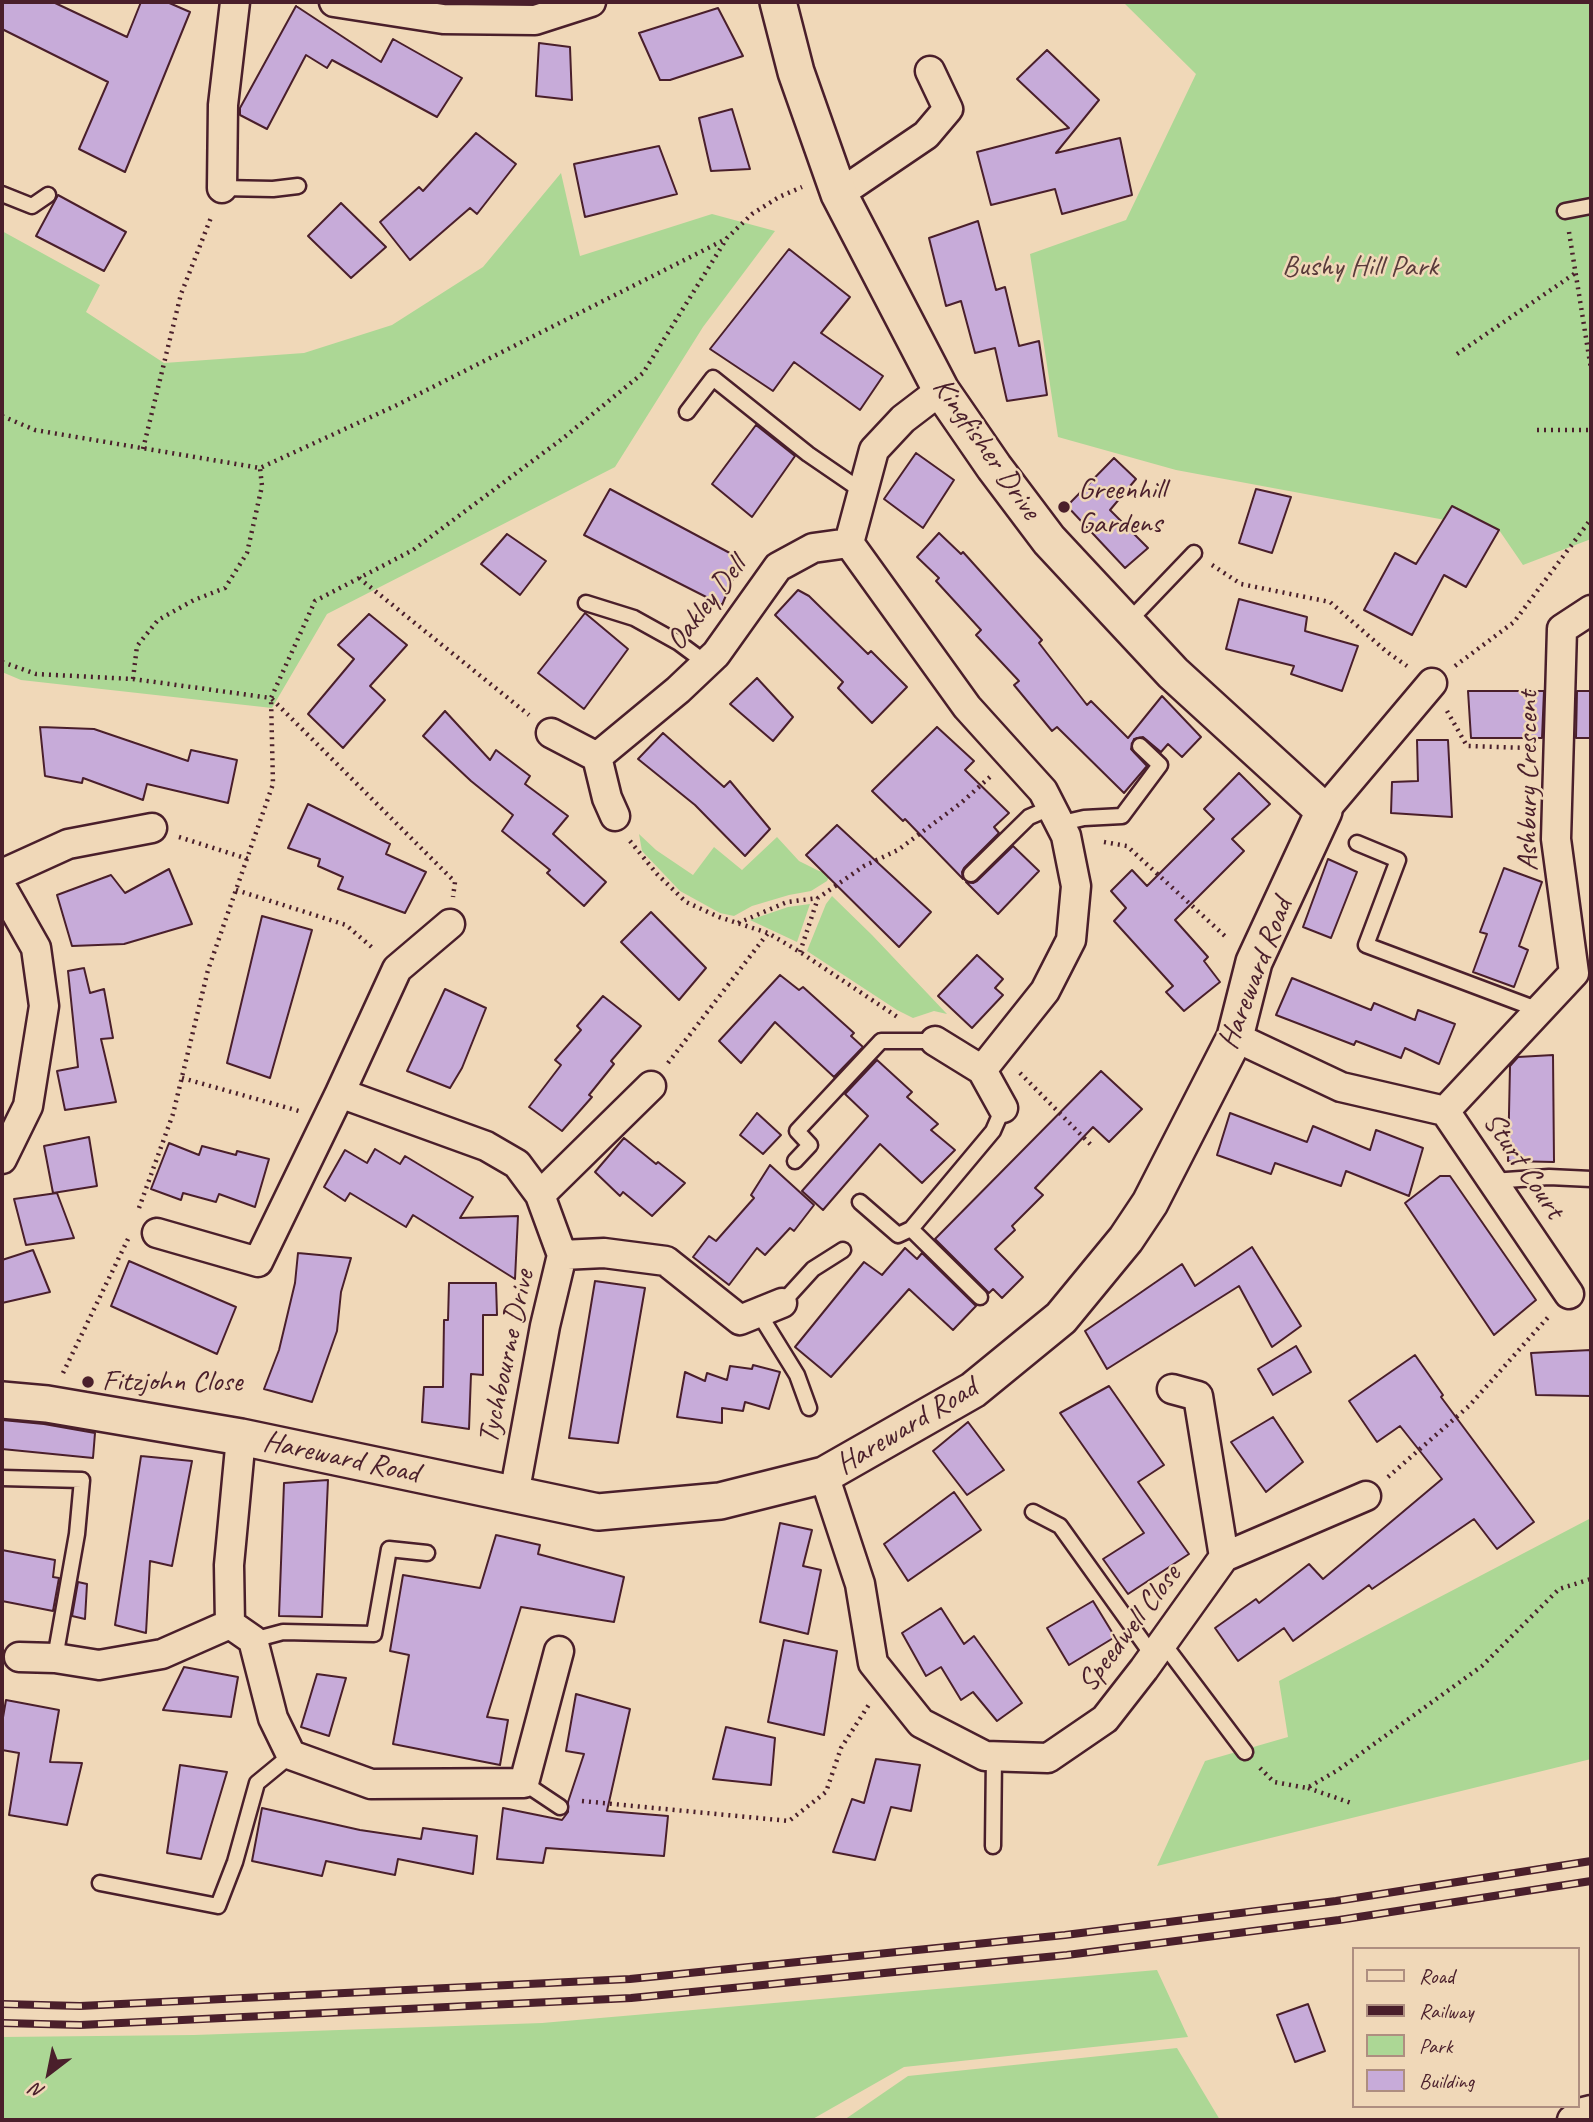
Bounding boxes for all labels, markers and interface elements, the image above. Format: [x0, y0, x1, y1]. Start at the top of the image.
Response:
park label: Bushy Hill Park [1282, 249, 1438, 285]
street label: Kingfisher Drive [924, 371, 1048, 527]
place label: Greenhill Gardens [1078, 472, 1166, 542]
marker: Greenhill Gardens [1056, 499, 1072, 515]
street label: Oakley Dell [659, 550, 755, 658]
street label: Ashbury Crescent [1510, 691, 1546, 871]
street label: Hareward Road [1211, 894, 1301, 1054]
street label: Sturt Court [1474, 1106, 1572, 1226]
street label: Tychbourne Drive [471, 1267, 543, 1447]
place label: Fitzjohn Close [102, 1364, 242, 1400]
street label: Hareward Road [830, 1371, 984, 1483]
marker: Fitzjohn Close [80, 1374, 96, 1390]
street label: Hareward Road [260, 1424, 422, 1492]
street label: Speedwell Close [1071, 1558, 1189, 1700]
legend [1352, 1947, 1579, 2108]
text: Road [1419, 1963, 1454, 1989]
text: Railway [1419, 1998, 1473, 2024]
text: Park [1419, 2033, 1452, 2059]
north arrow [14, 2038, 84, 2108]
text: Building [1419, 2068, 1474, 2094]
text: N [27, 2078, 49, 2104]

